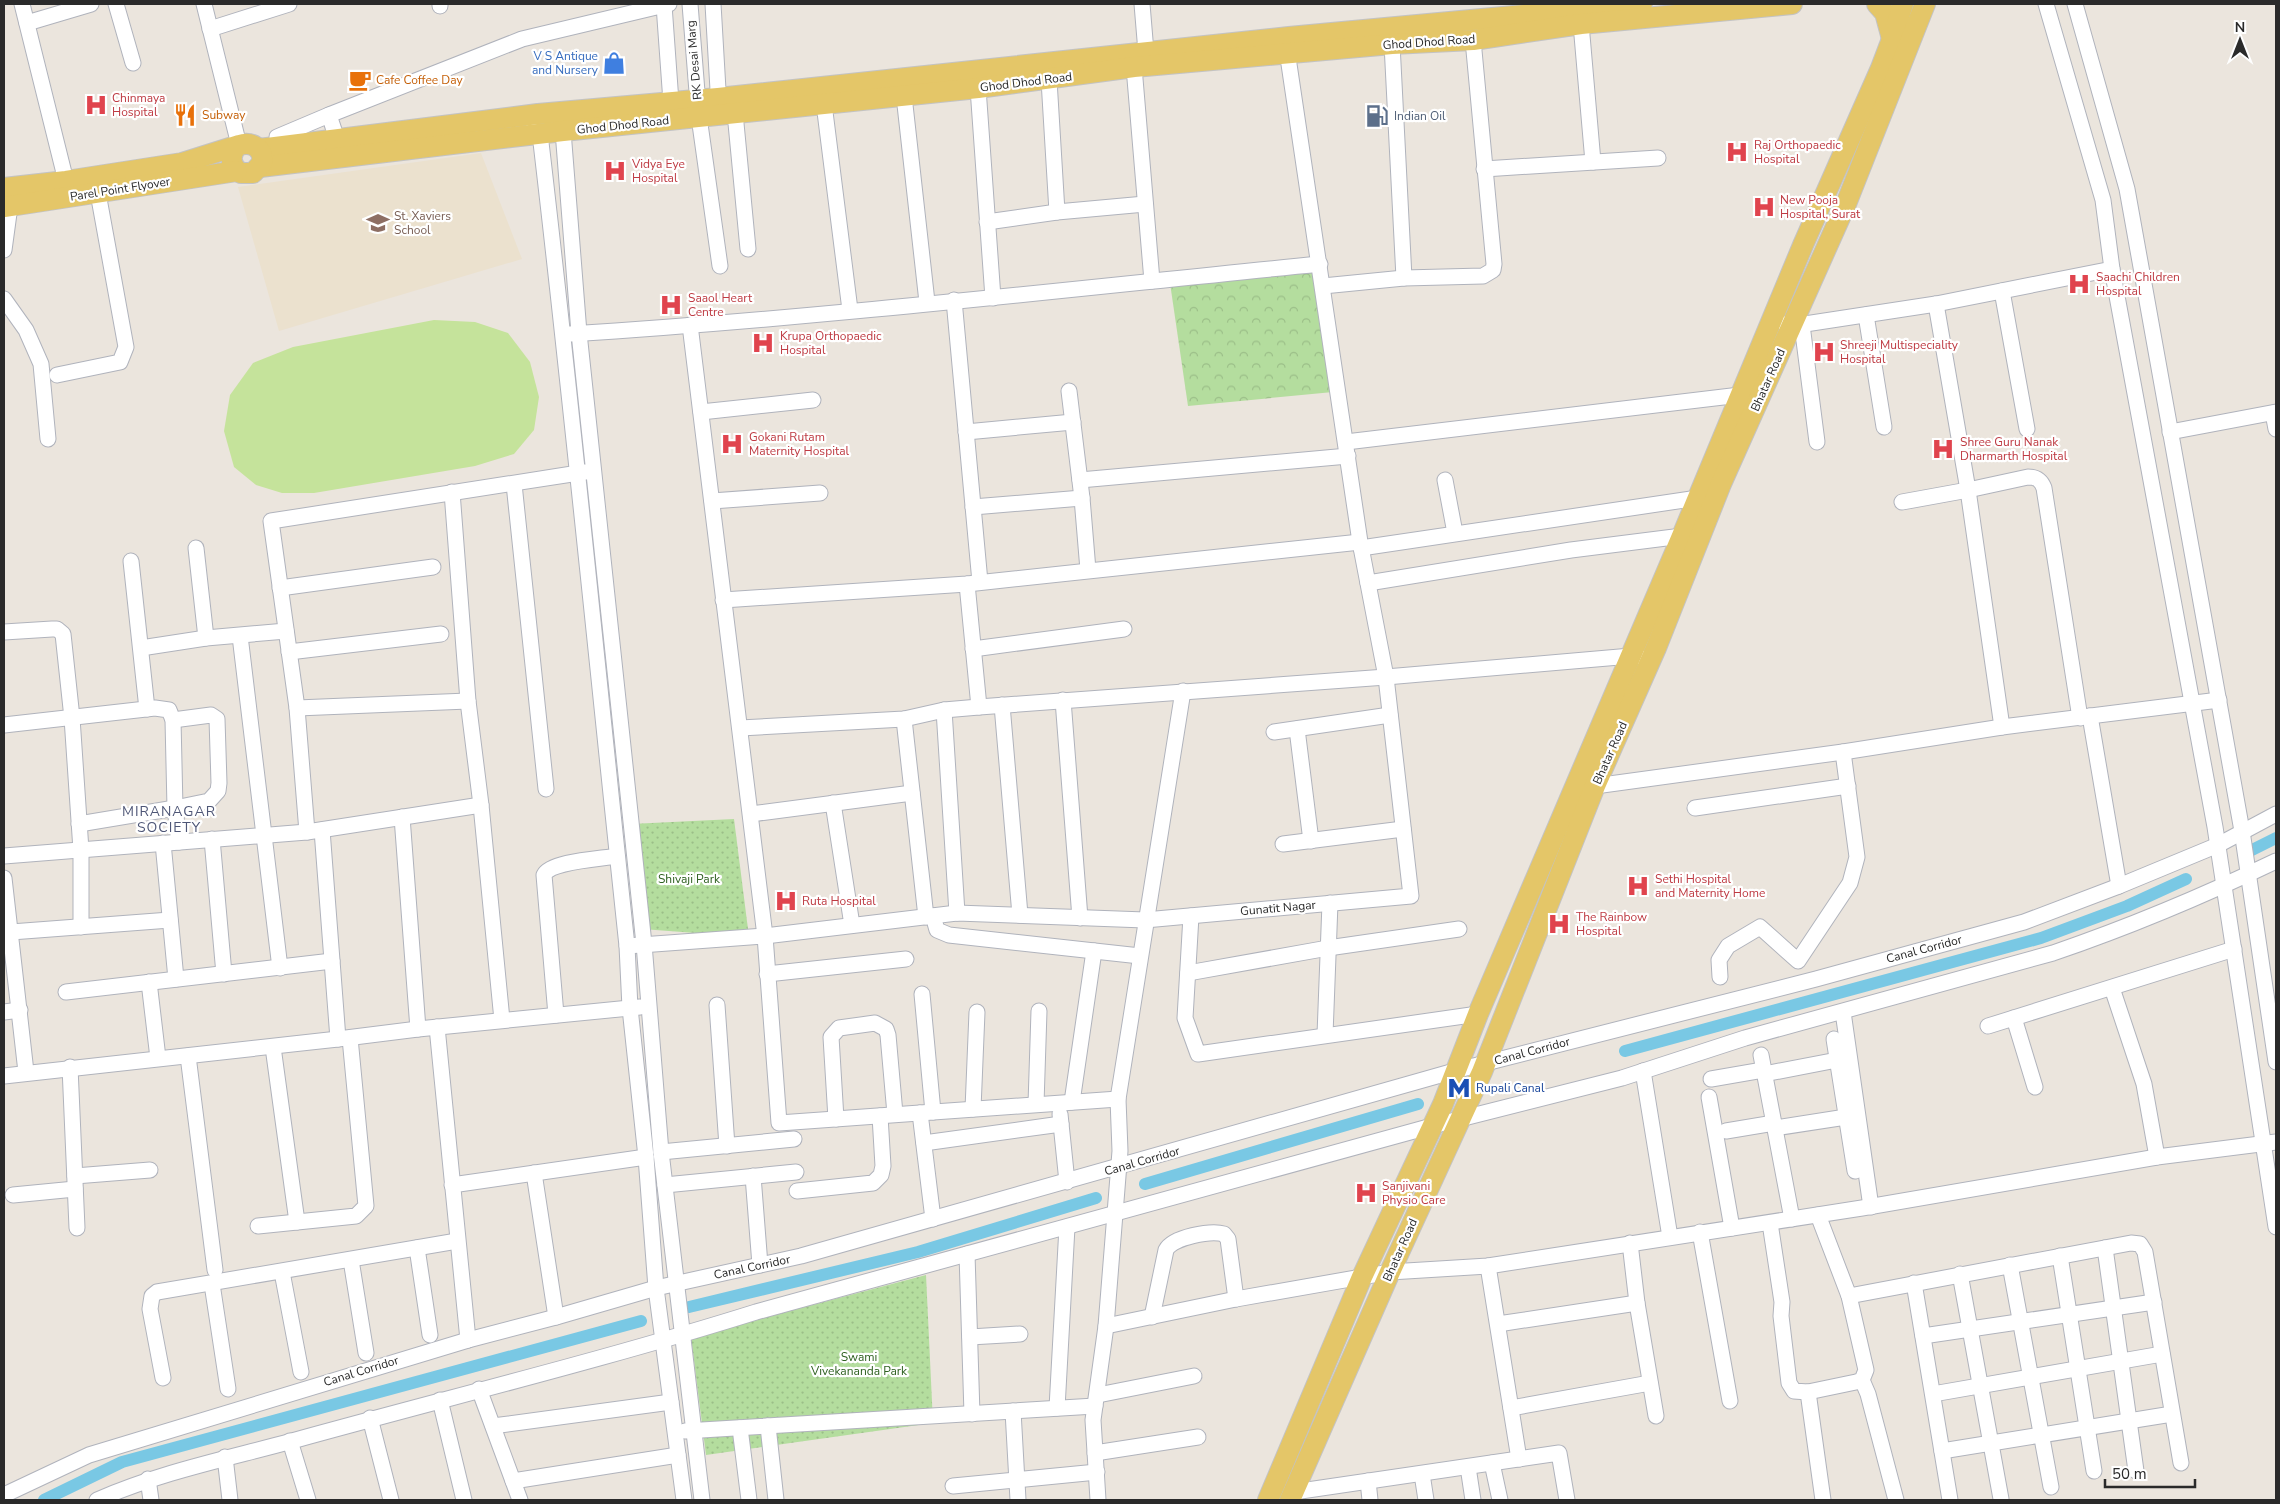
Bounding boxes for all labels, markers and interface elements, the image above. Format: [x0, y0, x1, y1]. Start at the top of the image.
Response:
north arrow [2215, 15, 2265, 65]
text: N [2235, 18, 2245, 37]
street label: RK Desai Marg [683, 20, 705, 100]
street label: Ghod Dhod Road [1382, 31, 1476, 53]
place label: V S Antique and Nursery [532, 48, 599, 78]
shop icon: V S Antique and Nursery [601, 50, 627, 76]
cafe icon: Cafe Coffee Day [347, 67, 373, 93]
street label: Ghod Dhod Road [979, 68, 1073, 96]
place label: Cafe Coffee Day [376, 72, 463, 88]
place label: Chinmaya Hospital [112, 90, 165, 120]
hospital icon: Chinmaya Hospital [83, 92, 109, 118]
restaurant icon: Subway [172, 102, 198, 128]
fuel station icon: Indian Oil [1364, 103, 1390, 129]
place label: Subway [202, 107, 246, 123]
place label: Indian Oil [1394, 108, 1446, 124]
street label: Ghod Dhod Road [576, 112, 670, 138]
place label: Raj Orthopaedic Hospital [1754, 137, 1841, 167]
hospital icon: Raj Orthopaedic Hospital [1724, 139, 1750, 165]
place label: Vidya Eye Hospital [631, 156, 685, 186]
hospital icon: Vidya Eye Hospital [602, 158, 628, 184]
street label: Parel Point Flyover [69, 173, 172, 205]
place label: New Pooja Hospital, Surat [1780, 192, 1861, 222]
hospital icon: New Pooja Hospital, Surat [1751, 194, 1777, 220]
place label: St. Xaviers School [394, 208, 451, 238]
school or university icon: St. Xaviers School [365, 210, 391, 236]
place label: Saachi Children Hospital [2096, 269, 2180, 299]
hospital icon: Saachi Children Hospital [2066, 271, 2092, 297]
place label: Saaol Heart Centre [688, 290, 753, 320]
hospital icon: Saaol Heart Centre [658, 292, 684, 318]
place label: Krupa Orthopaedic Hospital [780, 328, 882, 358]
hospital icon: Krupa Orthopaedic Hospital [750, 330, 776, 356]
place label: Shreeji Multispeciality Hospital [1840, 337, 1959, 367]
hospital icon: Shreeji Multispeciality Hospital [1811, 339, 1837, 365]
street label: Bhatar Road [1747, 346, 1789, 414]
place label: Gokani Rutam Maternity Hospital [749, 429, 849, 459]
hospital icon: Gokani Rutam Maternity Hospital [719, 431, 745, 457]
place label: Shree Guru Nanak Dharmarth Hospital [1960, 434, 2068, 464]
hospital icon: Shree Guru Nanak Dharmarth Hospital [1930, 436, 1956, 462]
street label: Bhatar Road [1589, 719, 1631, 787]
district label: MIRANAGAR SOCIETY [122, 802, 216, 837]
park label: Shivaji Park [658, 871, 721, 887]
place label: Sethi Hospital and Maternity Home [1655, 871, 1765, 901]
hospital icon: Sethi Hospital and Maternity Home [1625, 873, 1651, 899]
hospital icon: Ruta Hospital [773, 888, 799, 914]
place label: Ruta Hospital [802, 893, 876, 909]
street label: Gunatit Nagar [1240, 897, 1317, 919]
place label: The Rainbow Hospital [1576, 909, 1647, 939]
hospital icon: The Rainbow Hospital [1546, 911, 1572, 937]
street label: Canal Corridor [1884, 931, 1964, 967]
street label: Canal Corridor [1492, 1033, 1572, 1069]
metro station icon: Rupali Canal [1446, 1075, 1472, 1101]
place label: Rupali Canal [1476, 1080, 1545, 1096]
street label: Canal Corridor [1102, 1142, 1182, 1179]
place label: Sanjivani Physio Care [1382, 1178, 1446, 1208]
hospital icon: Sanjivani Physio Care [1353, 1180, 1379, 1206]
street label: Bhatar Road [1379, 1216, 1421, 1284]
street label: Canal Corridor [712, 1251, 792, 1283]
park label: Swami Vivekananda Park [810, 1349, 908, 1379]
street label: Canal Corridor [321, 1352, 401, 1390]
scale bar [2105, 1456, 2195, 1488]
text: 50 m [2112, 1464, 2147, 1484]

